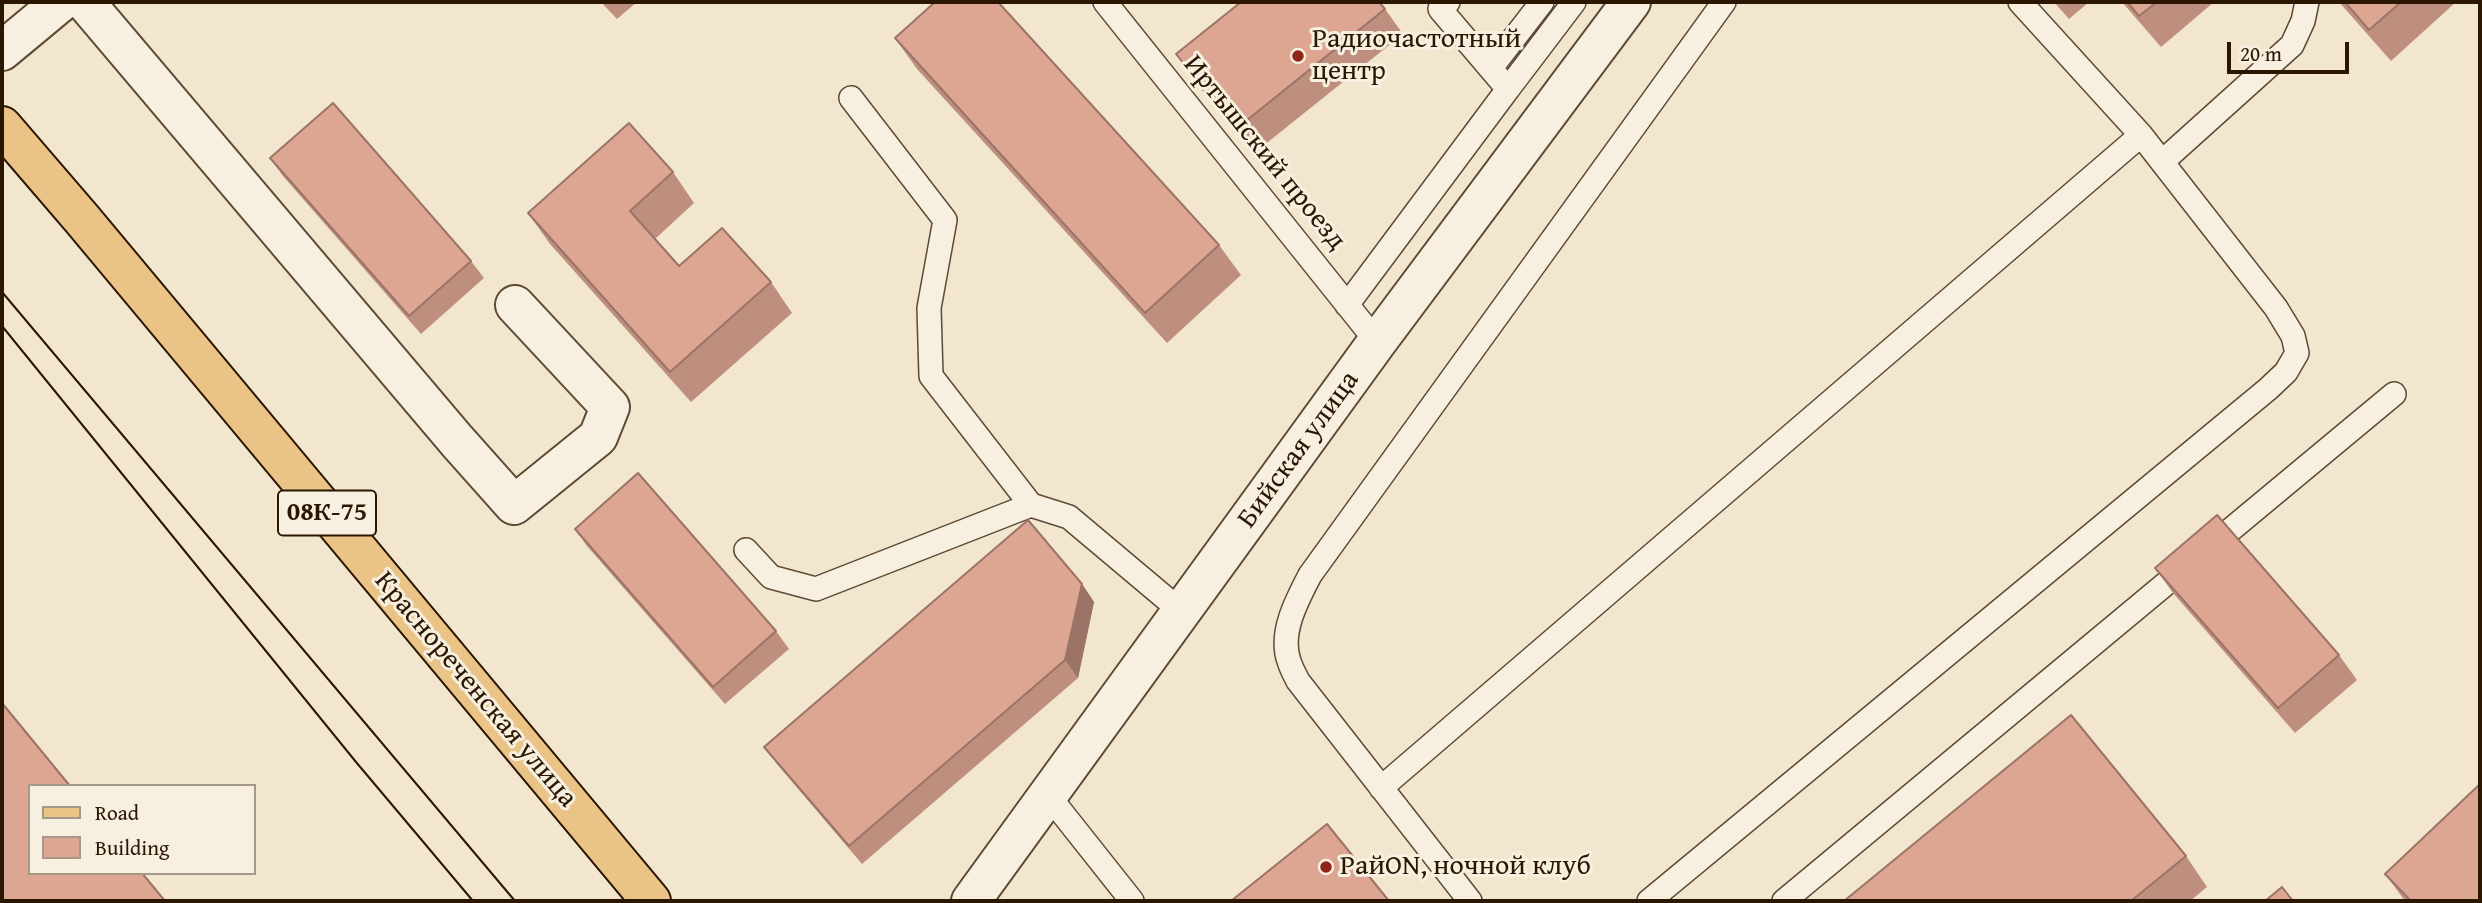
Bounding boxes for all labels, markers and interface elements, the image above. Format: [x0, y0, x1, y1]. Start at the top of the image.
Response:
place label: Радиочастотный центр [1312, 23, 1521, 89]
scale bar [2230, 28, 2352, 72]
text: 20 m [2240, 38, 2282, 69]
marker: Радиочастотный центр [1290, 48, 1306, 64]
street label: Иртышский проезд [1175, 49, 1353, 257]
street label: Бийская улица [1231, 365, 1367, 535]
road number: 08К-75 [278, 491, 376, 536]
street label: Краснореченская улица [367, 565, 583, 815]
legend [28, 784, 256, 875]
text: Road [95, 797, 139, 828]
text: Building [95, 832, 169, 863]
place label: РайON, ночной клуб [1340, 850, 1591, 884]
marker: РайON, ночной клуб [1318, 859, 1334, 875]

